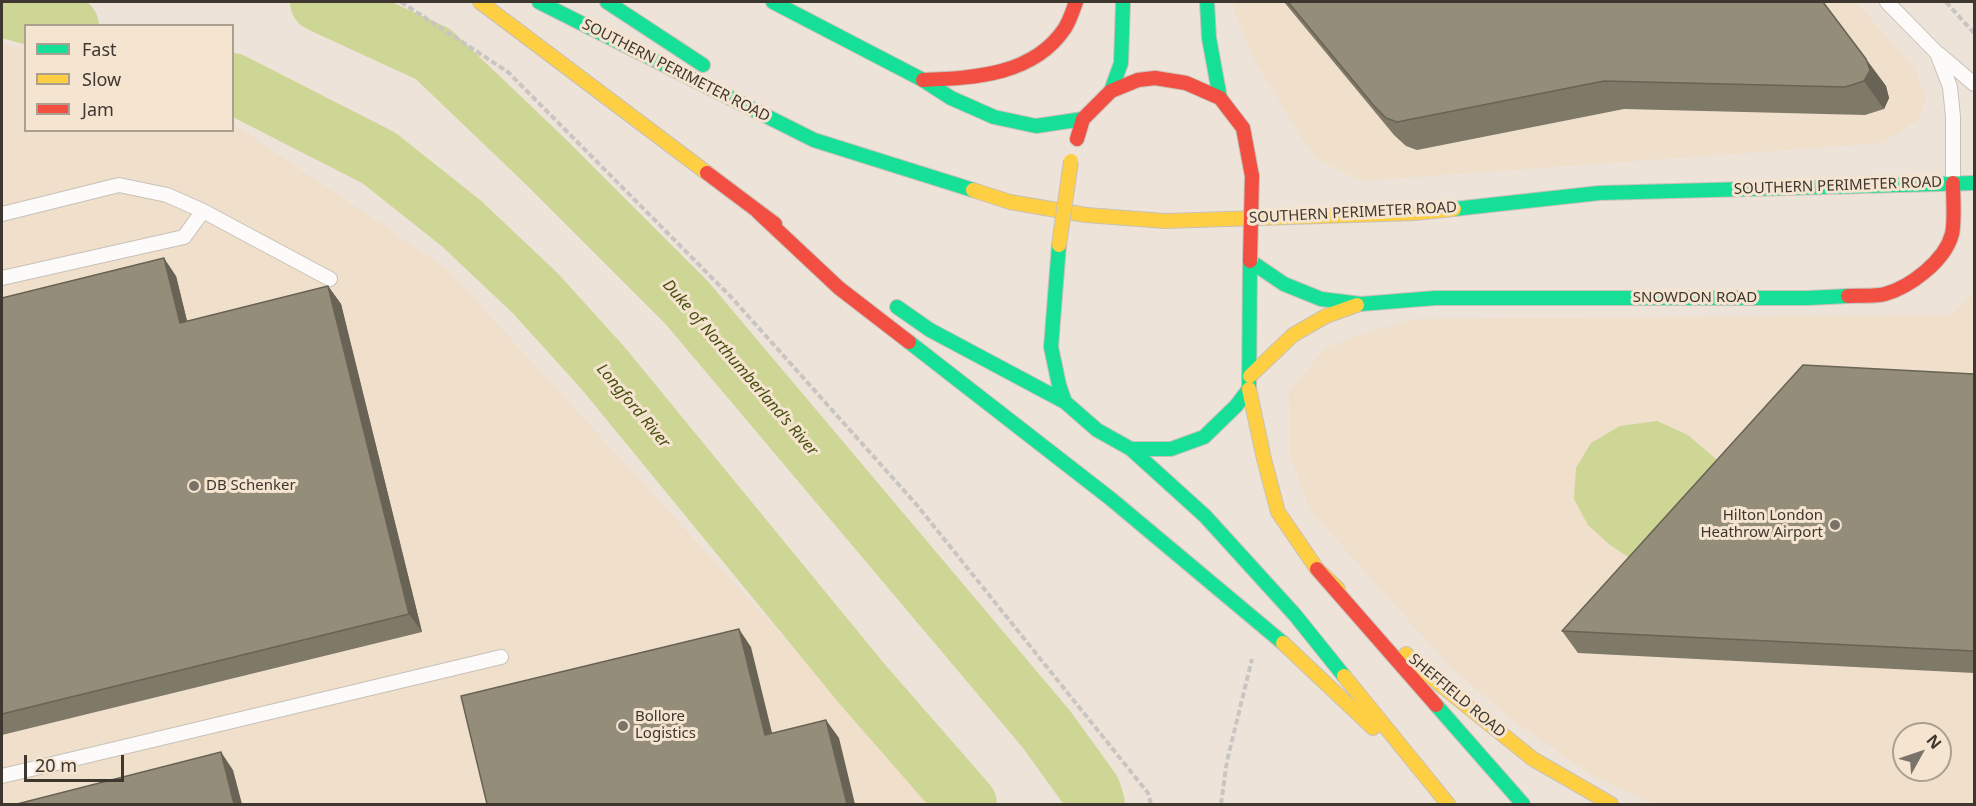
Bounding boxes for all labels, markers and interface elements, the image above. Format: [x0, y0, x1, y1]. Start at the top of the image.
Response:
street label: SOUTHERN PERIMETER ROAD [579, 16, 773, 126]
legend [24, 24, 234, 132]
text: Fast [82, 37, 117, 61]
text: Slow [82, 67, 121, 91]
text: Jam [82, 97, 114, 121]
street label: SOUTHERN PERIMETER ROAD [1734, 173, 1942, 199]
street label: SOUTHERN PERIMETER ROAD [1249, 199, 1457, 227]
water label: Duke of Northumberland's River [658, 276, 822, 460]
street label: SNOWDON ROAD [1633, 289, 1757, 307]
water label: Longford River [592, 360, 674, 452]
place label: DB Schenker [206, 477, 296, 495]
marker: DB Schenker [187, 479, 201, 493]
place label: Hilton London Heathrow Airport [1700, 507, 1823, 542]
marker: Hilton London Heathrow Airport [1828, 518, 1842, 532]
street label: SHEFFIELD ROAD [1405, 650, 1509, 742]
place label: Bollore Logistics [635, 708, 696, 743]
marker: Bollore Logistics [616, 719, 630, 733]
north arrow [1892, 722, 1952, 782]
text: N [1922, 730, 1947, 754]
scale bar [27, 743, 128, 781]
text: 20 m [35, 753, 77, 777]

